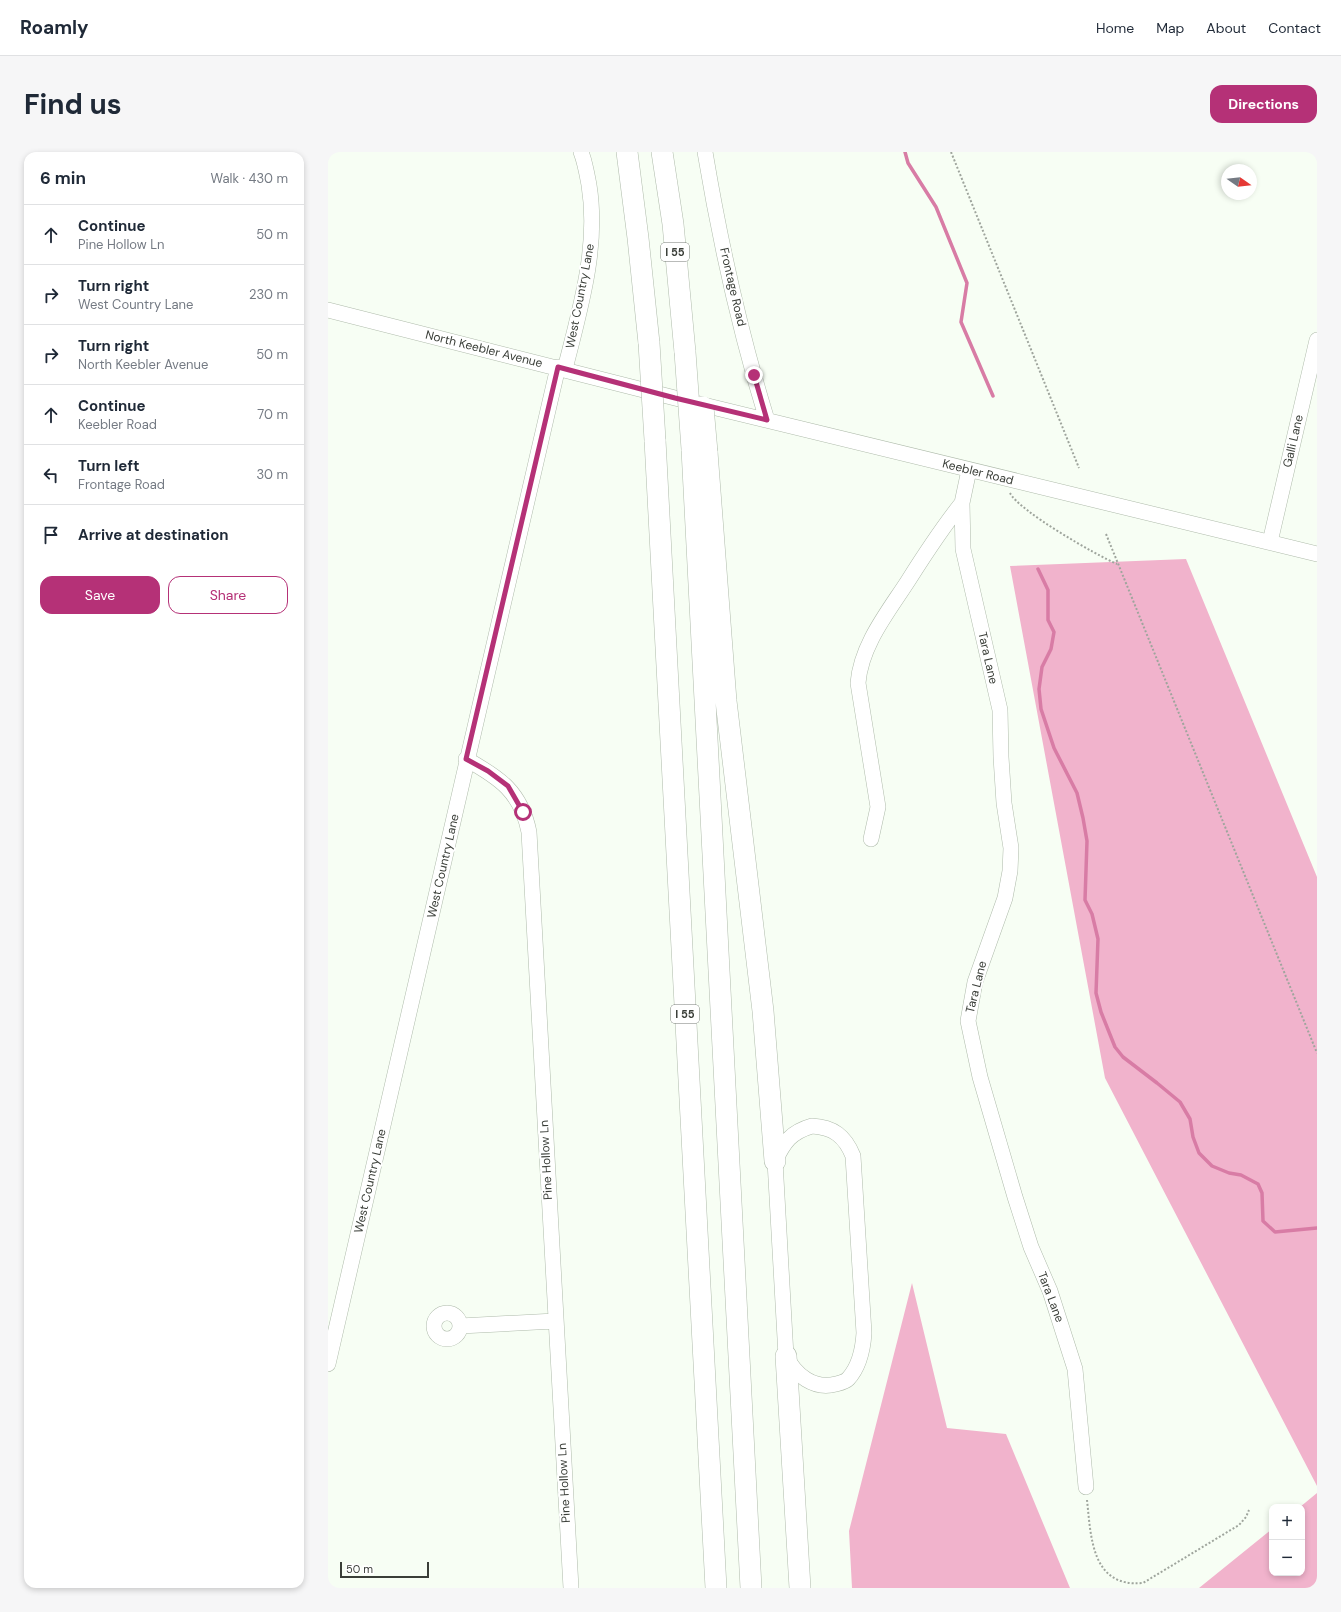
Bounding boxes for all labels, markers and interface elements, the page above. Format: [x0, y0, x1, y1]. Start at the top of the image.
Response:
text: Roamly [20, 15, 89, 40]
text: Home [1096, 19, 1134, 37]
text: Map [1156, 19, 1184, 37]
text: About [1206, 19, 1246, 37]
text: Contact [1268, 19, 1321, 37]
button: Directions [1210, 85, 1317, 123]
text: Find us [24, 86, 122, 123]
north arrow [1221, 164, 1257, 200]
text: 6 min [40, 167, 86, 189]
text: Walk · 430 m [211, 170, 288, 187]
text: Continue [78, 216, 146, 236]
icon: ahead [40, 224, 62, 246]
text: 50 m [256, 226, 288, 243]
text: Pine Hollow Ln [78, 236, 164, 253]
street label: West Country Lane [562, 242, 598, 350]
road number: I 55 [661, 243, 689, 261]
street label: Frontage Road [716, 246, 750, 328]
text: Turn right [78, 276, 149, 296]
icon: right [40, 284, 62, 306]
text: 230 m [249, 286, 288, 303]
text: West Country Lane [78, 296, 193, 313]
street label: North Keebler Avenue [424, 327, 544, 371]
text: Turn right [78, 336, 149, 356]
icon: right [40, 344, 62, 366]
text: 50 m [256, 346, 288, 363]
text: North Keebler Avenue [78, 356, 208, 373]
route end [745, 366, 763, 384]
text: Continue [78, 396, 146, 416]
icon: ahead [40, 404, 62, 426]
text: 70 m [257, 406, 288, 423]
street label: Galli Lane [1279, 413, 1307, 469]
text: Keebler Road [78, 416, 157, 433]
street label: Keebler Road [941, 455, 1015, 489]
text: Turn left [78, 456, 139, 476]
icon: left [40, 464, 62, 486]
text: 30 m [256, 466, 288, 483]
text: Frontage Road [78, 476, 165, 493]
icon: arrive [40, 524, 62, 546]
text: Arrive at destination [78, 525, 229, 545]
button: Save [40, 576, 160, 614]
button: Share [168, 576, 288, 614]
street label: Tara Lane [974, 630, 1002, 686]
route start [514, 803, 532, 821]
street label: West Country Lane [423, 812, 463, 920]
street label: Tara Lane [962, 959, 990, 1015]
road number: I 55 [671, 1005, 699, 1023]
street label: Pine Hollow Ln [536, 1120, 556, 1200]
street label: West Country Lane [350, 1127, 390, 1235]
street label: Tara Lane [1034, 1269, 1068, 1325]
street label: Pine Hollow Ln [554, 1443, 574, 1523]
map controls [1269, 1504, 1305, 1576]
button: + [1269, 1504, 1305, 1540]
button: − [1269, 1540, 1305, 1576]
scale bar [340, 1560, 429, 1579]
text: 50 m [346, 1562, 373, 1576]

